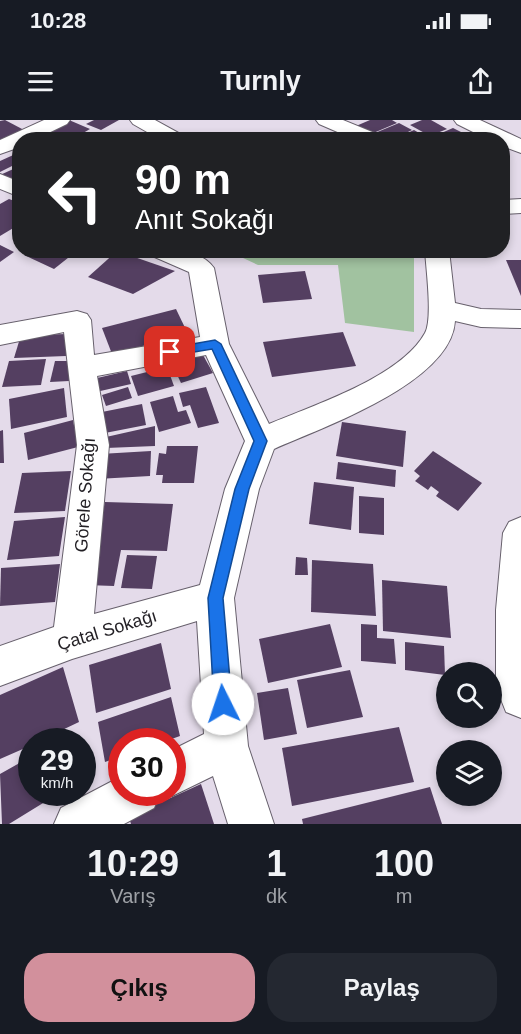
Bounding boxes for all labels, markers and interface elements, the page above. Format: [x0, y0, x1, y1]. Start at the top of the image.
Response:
text: 10:28 [30, 8, 86, 33]
icon: menu [24, 65, 57, 98]
icon: share [464, 65, 497, 98]
text: Turnly [220, 66, 301, 96]
icon: left [36, 156, 114, 234]
text: 90 m [135, 156, 231, 203]
text: Anıt Sokağı [135, 205, 275, 235]
pin [144, 326, 195, 377]
icon: arrive [153, 335, 186, 368]
street label: Görele Sokağı [71, 437, 99, 553]
street label: Çatal Sokağı [55, 605, 159, 655]
map controls [436, 662, 502, 806]
button: search [436, 662, 502, 728]
position arrow [191, 672, 255, 736]
speed limit sign: 30 [108, 728, 186, 806]
button: layers [436, 740, 502, 806]
text: 29 [40, 743, 74, 776]
text: km/h [41, 774, 73, 791]
text: 10:29 [87, 843, 179, 884]
text: 1 [266, 843, 287, 884]
text: 100 [374, 843, 434, 884]
text: Varış [110, 885, 156, 907]
text: dk [266, 885, 287, 907]
text: m [396, 885, 412, 907]
button: Çıkış [24, 953, 255, 1022]
button: Paylaş [267, 953, 497, 1022]

